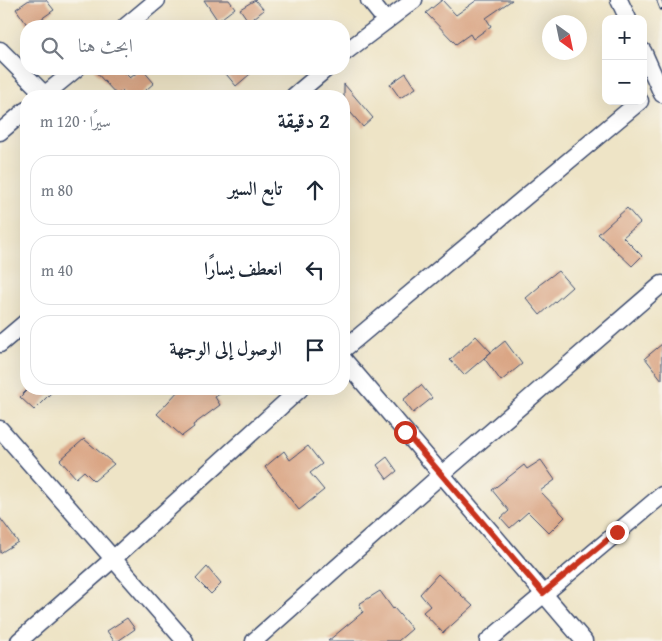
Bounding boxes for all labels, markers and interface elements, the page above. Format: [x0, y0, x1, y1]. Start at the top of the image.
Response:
north arrow [542, 15, 587, 60]
map controls [602, 15, 647, 105]
button: + [602, 15, 647, 60]
search box [20, 20, 350, 75]
text: ابحث هنا [78, 31, 133, 59]
icon: search [38, 34, 66, 62]
button: − [602, 60, 647, 105]
text: 2 دقيقة [278, 105, 330, 136]
text: سيرًا · 120 m [40, 109, 111, 133]
text: تابع السير [228, 174, 282, 202]
icon: ahead [301, 176, 329, 204]
text: 80 m [41, 178, 73, 202]
text: انعطف يسارًا [204, 254, 282, 282]
icon: left [301, 256, 329, 284]
text: 40 m [41, 258, 73, 282]
text: الوصول إلى الوجهة [170, 334, 282, 362]
icon: arrive [301, 336, 329, 364]
route start [394, 421, 417, 444]
route end [606, 521, 629, 544]

